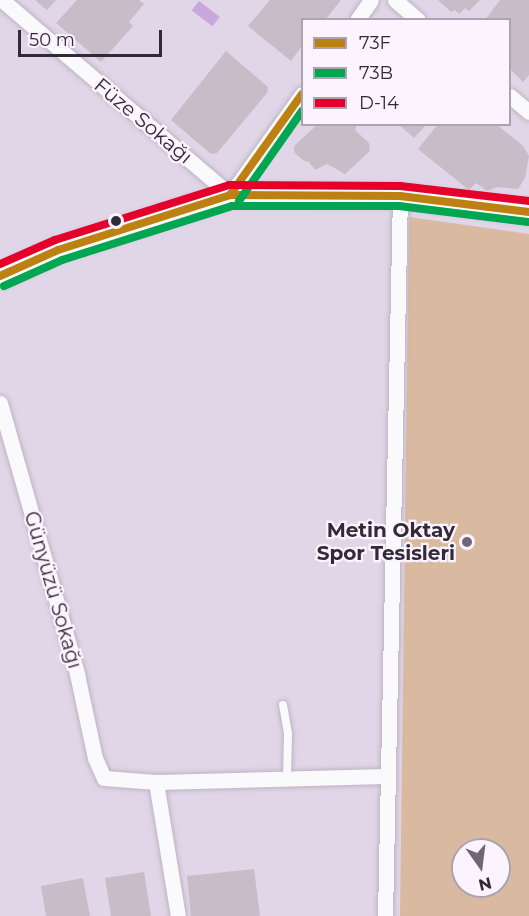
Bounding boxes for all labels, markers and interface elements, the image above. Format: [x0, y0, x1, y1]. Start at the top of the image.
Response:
scale bar [21, 18, 165, 56]
legend [301, 18, 511, 126]
text: 50 m [29, 29, 75, 51]
text: 73F [359, 32, 391, 54]
text: 73B [359, 62, 393, 84]
street label: Füze Sokağı [89, 73, 197, 169]
text: D-14 [359, 92, 399, 114]
unlabelled marker [110, 215, 122, 227]
street label: Günyüzü Sokağı [19, 508, 87, 672]
place label: Metin Oktay Spor Tesisleri [317, 518, 455, 565]
marker: Metin Oktay Spor Tesisleri [460, 535, 474, 549]
north arrow [451, 838, 511, 898]
text: N [476, 873, 494, 895]

